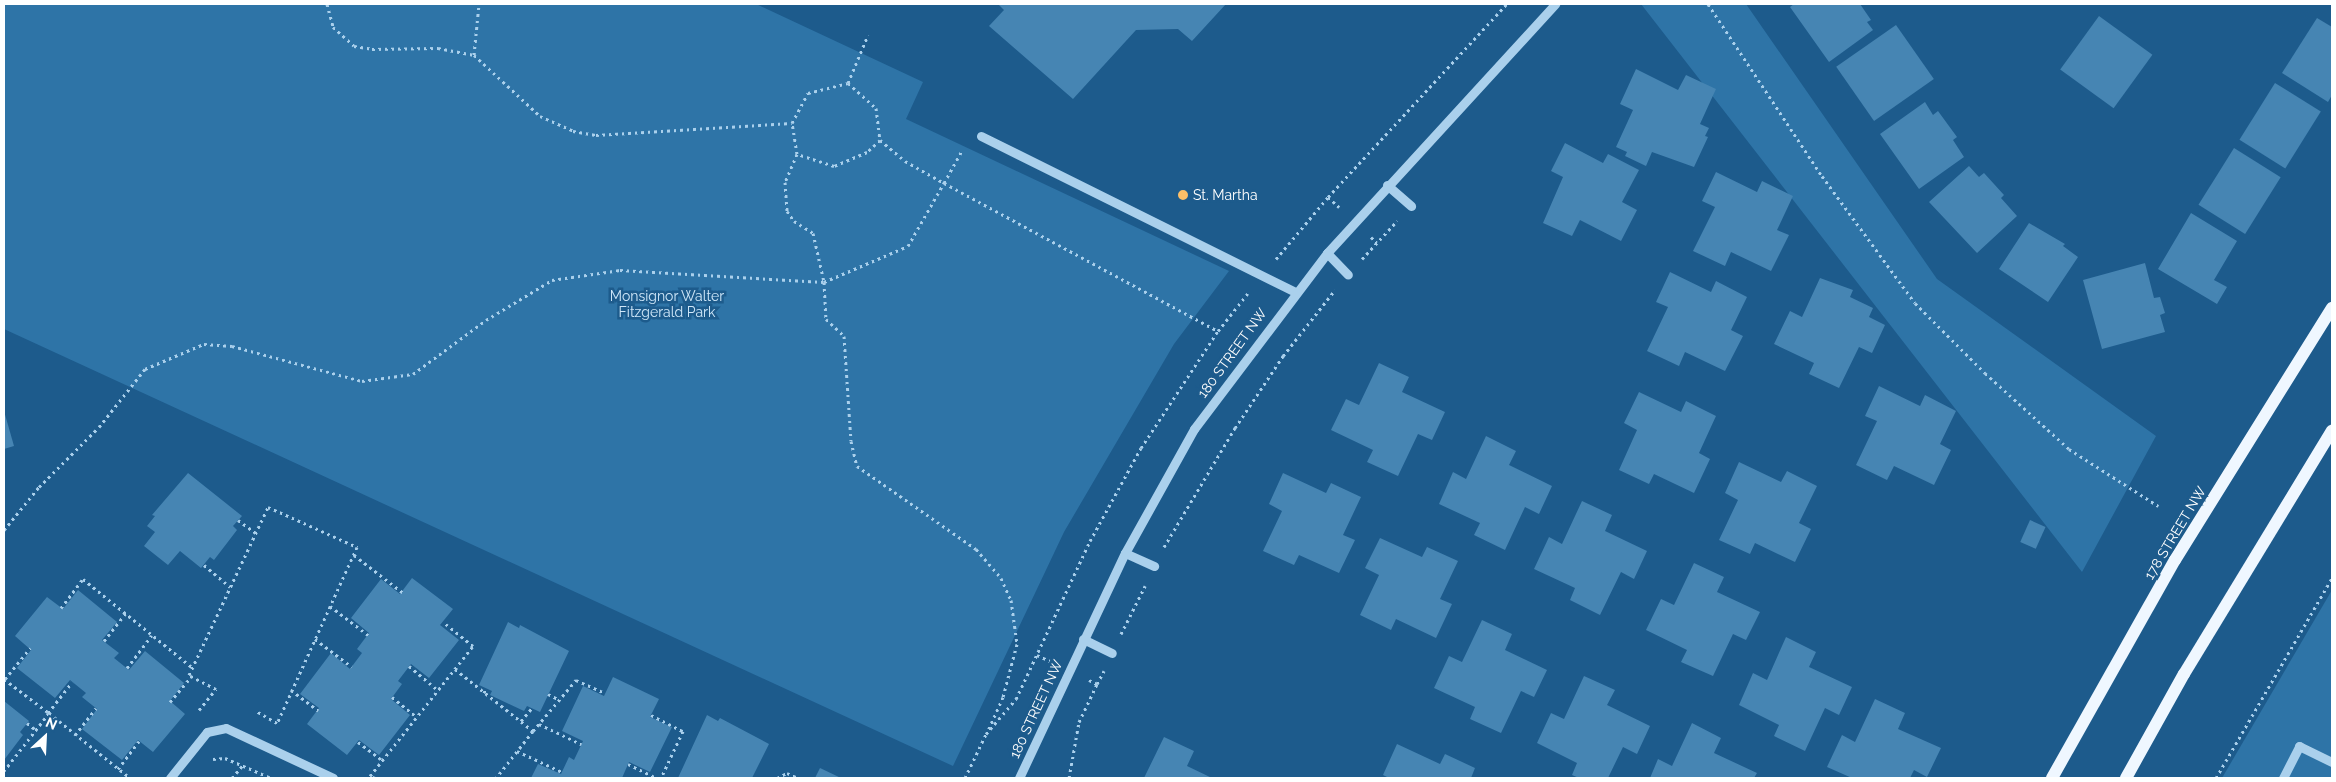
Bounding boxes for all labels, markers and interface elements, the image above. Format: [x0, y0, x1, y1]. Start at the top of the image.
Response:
place label: St. Martha [1193, 187, 1258, 203]
marker: St. Martha [1177, 189, 1189, 201]
park label: Monsignor Walter Fitzgerald Park [609, 288, 725, 321]
street label: 180 STREET NW [1194, 305, 1270, 401]
street label: 178 STREET NW [2140, 483, 2210, 583]
street label: 180 STREET NW [1006, 657, 1066, 761]
north arrow [20, 712, 70, 762]
text: N [43, 714, 60, 733]

